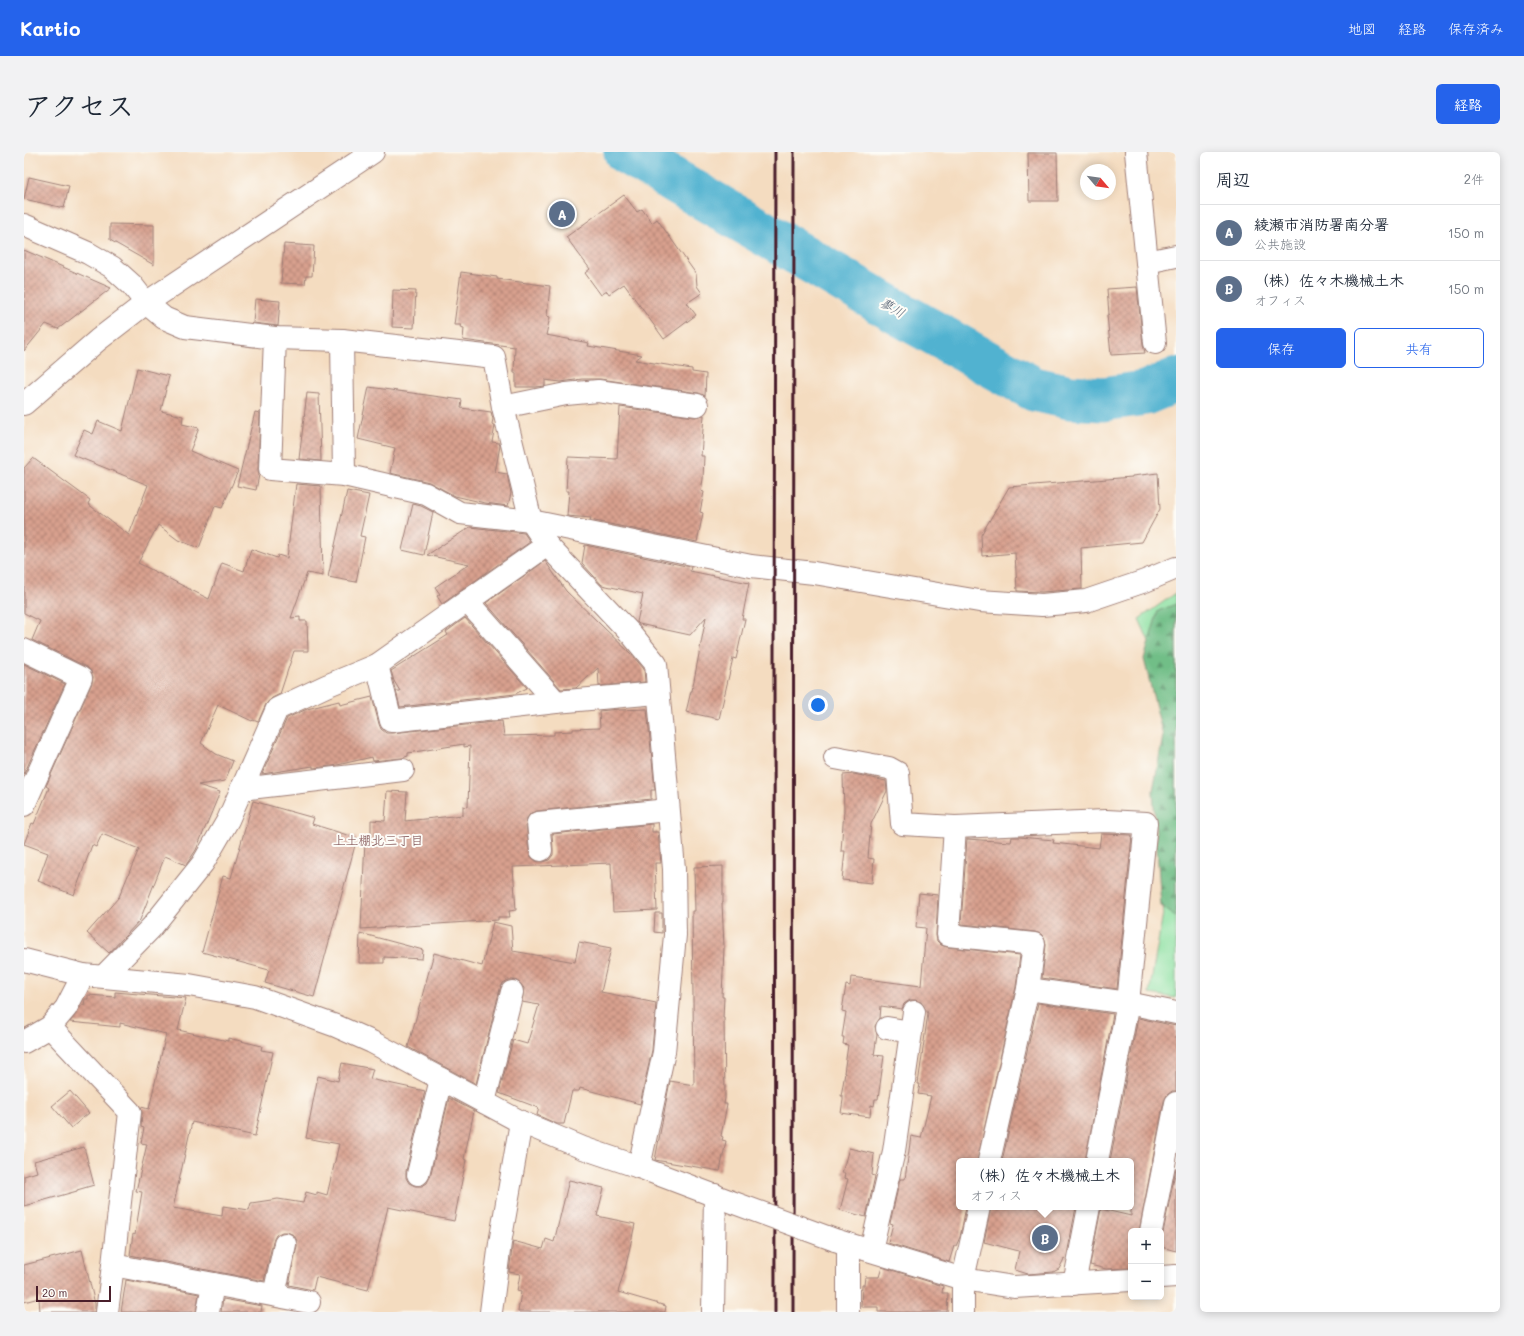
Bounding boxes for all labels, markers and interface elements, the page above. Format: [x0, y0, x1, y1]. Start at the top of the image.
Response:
text: Kartio [20, 16, 80, 41]
text: 地図 [1348, 19, 1376, 38]
text: 経路 [1398, 19, 1426, 38]
text: 保存済み [1448, 19, 1504, 38]
button: 経路 [1436, 84, 1500, 124]
text: アクセス [24, 87, 134, 123]
north arrow [1080, 164, 1116, 200]
text: 周辺 [1216, 168, 1250, 190]
text: 2件 [1464, 170, 1484, 187]
pin: A [549, 199, 575, 229]
text: 綾瀬市消防署南分署 [1254, 214, 1389, 234]
text: A [1224, 224, 1234, 241]
text: 150 m [1448, 224, 1484, 241]
text: 公共施設 [1254, 235, 1306, 252]
text: （株）佐々木機械土木 [1254, 270, 1404, 290]
text: B [1225, 280, 1233, 297]
text: 150 m [1448, 280, 1484, 297]
text: オフィス [1254, 291, 1306, 308]
water label: 蓼川 [877, 293, 909, 321]
button: 保存 [1216, 328, 1346, 368]
button: 共有 [1354, 328, 1484, 368]
your location [808, 695, 828, 715]
district label: 上土棚北三丁目 [332, 831, 424, 848]
popup [956, 1158, 1134, 1210]
text: （株）佐々木機械土木 [970, 1165, 1120, 1185]
text: オフィス [970, 1186, 1022, 1203]
pin: B [1032, 1223, 1058, 1253]
map controls [1128, 1228, 1164, 1300]
button: + [1128, 1228, 1164, 1264]
button: − [1128, 1264, 1164, 1300]
scale bar [36, 1284, 111, 1303]
text: 20 m [42, 1285, 67, 1300]

